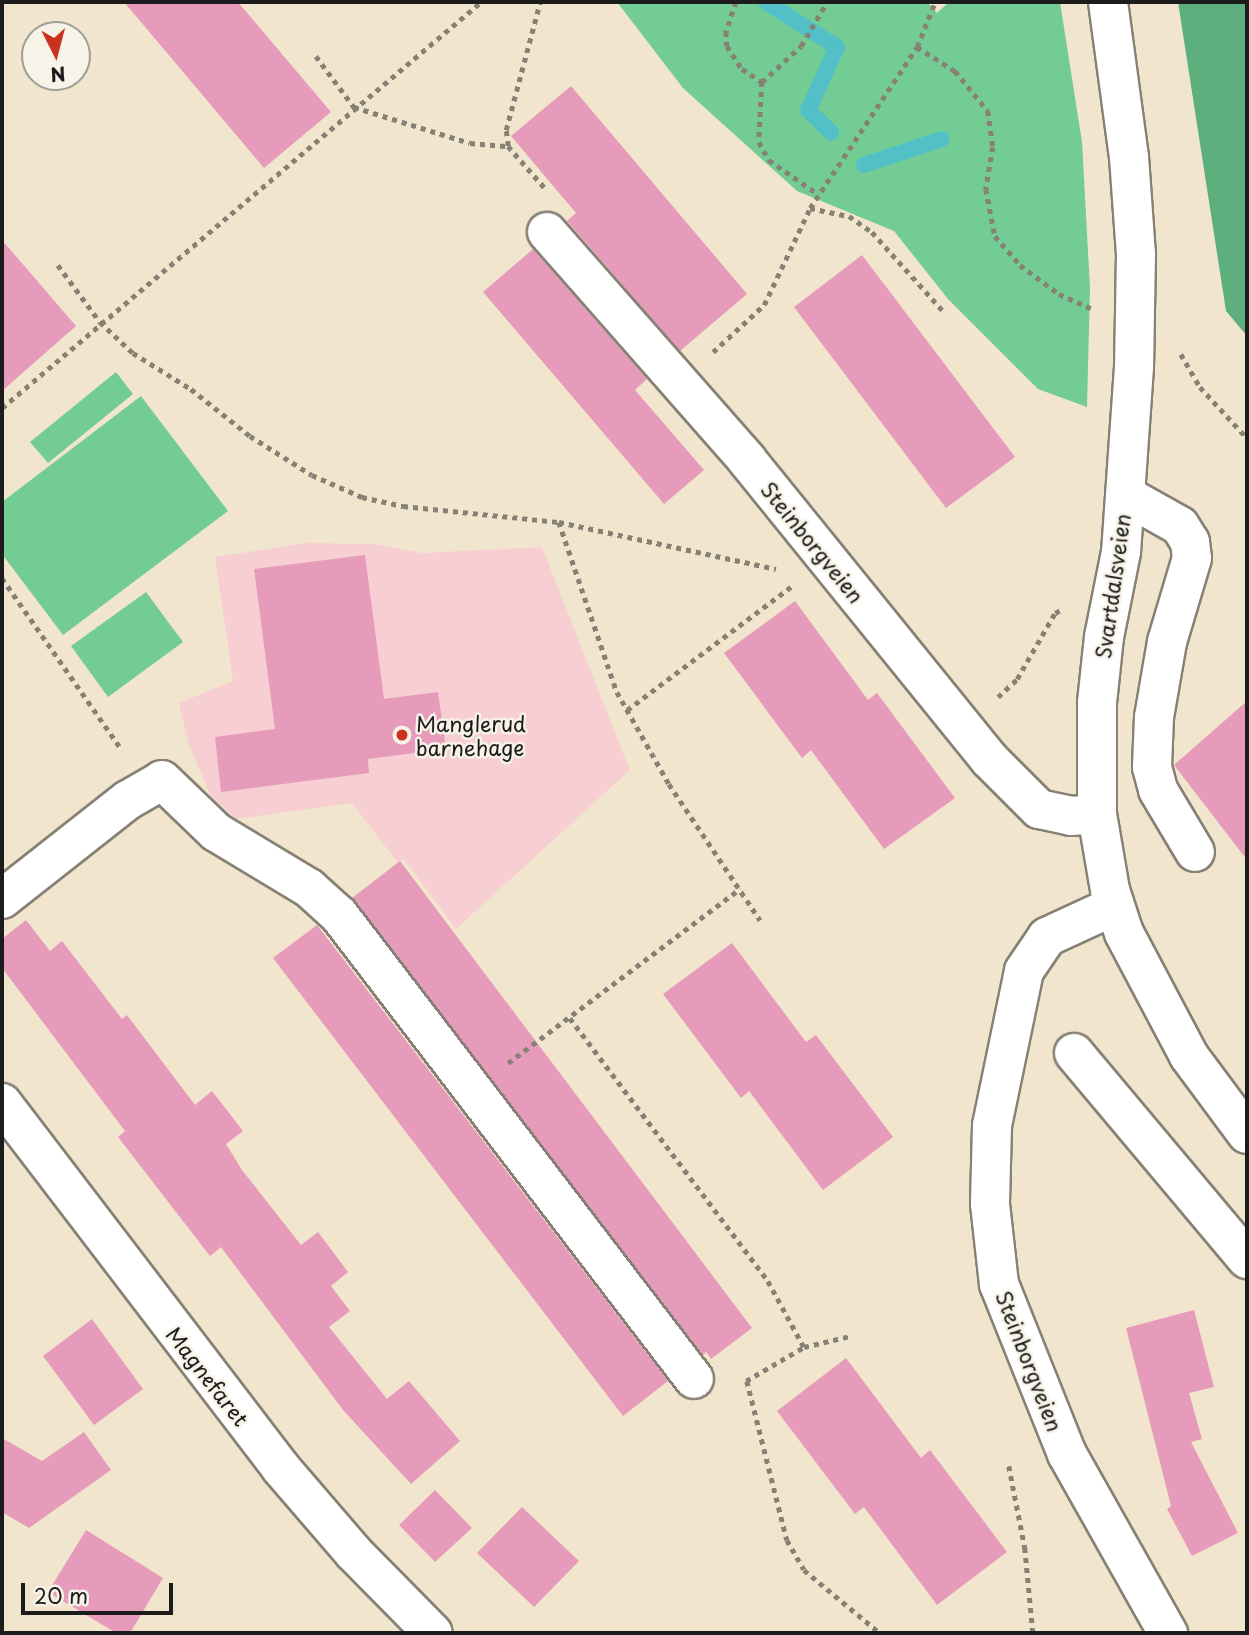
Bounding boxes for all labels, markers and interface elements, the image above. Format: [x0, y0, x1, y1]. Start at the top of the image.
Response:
north arrow [21, 21, 91, 91]
text: N [49, 60, 67, 90]
street label: Steinborgveien [757, 476, 869, 608]
street label: Svartdalsveien [1089, 512, 1135, 660]
place label: Manglerud barnehage [416, 710, 526, 760]
marker: Manglerud barnehage [394, 727, 410, 743]
street label: Steinborgveien [992, 1287, 1068, 1435]
street label: Magnefaret [162, 1322, 254, 1430]
scale bar [24, 1568, 177, 1612]
text: 20 m [34, 1579, 88, 1611]

